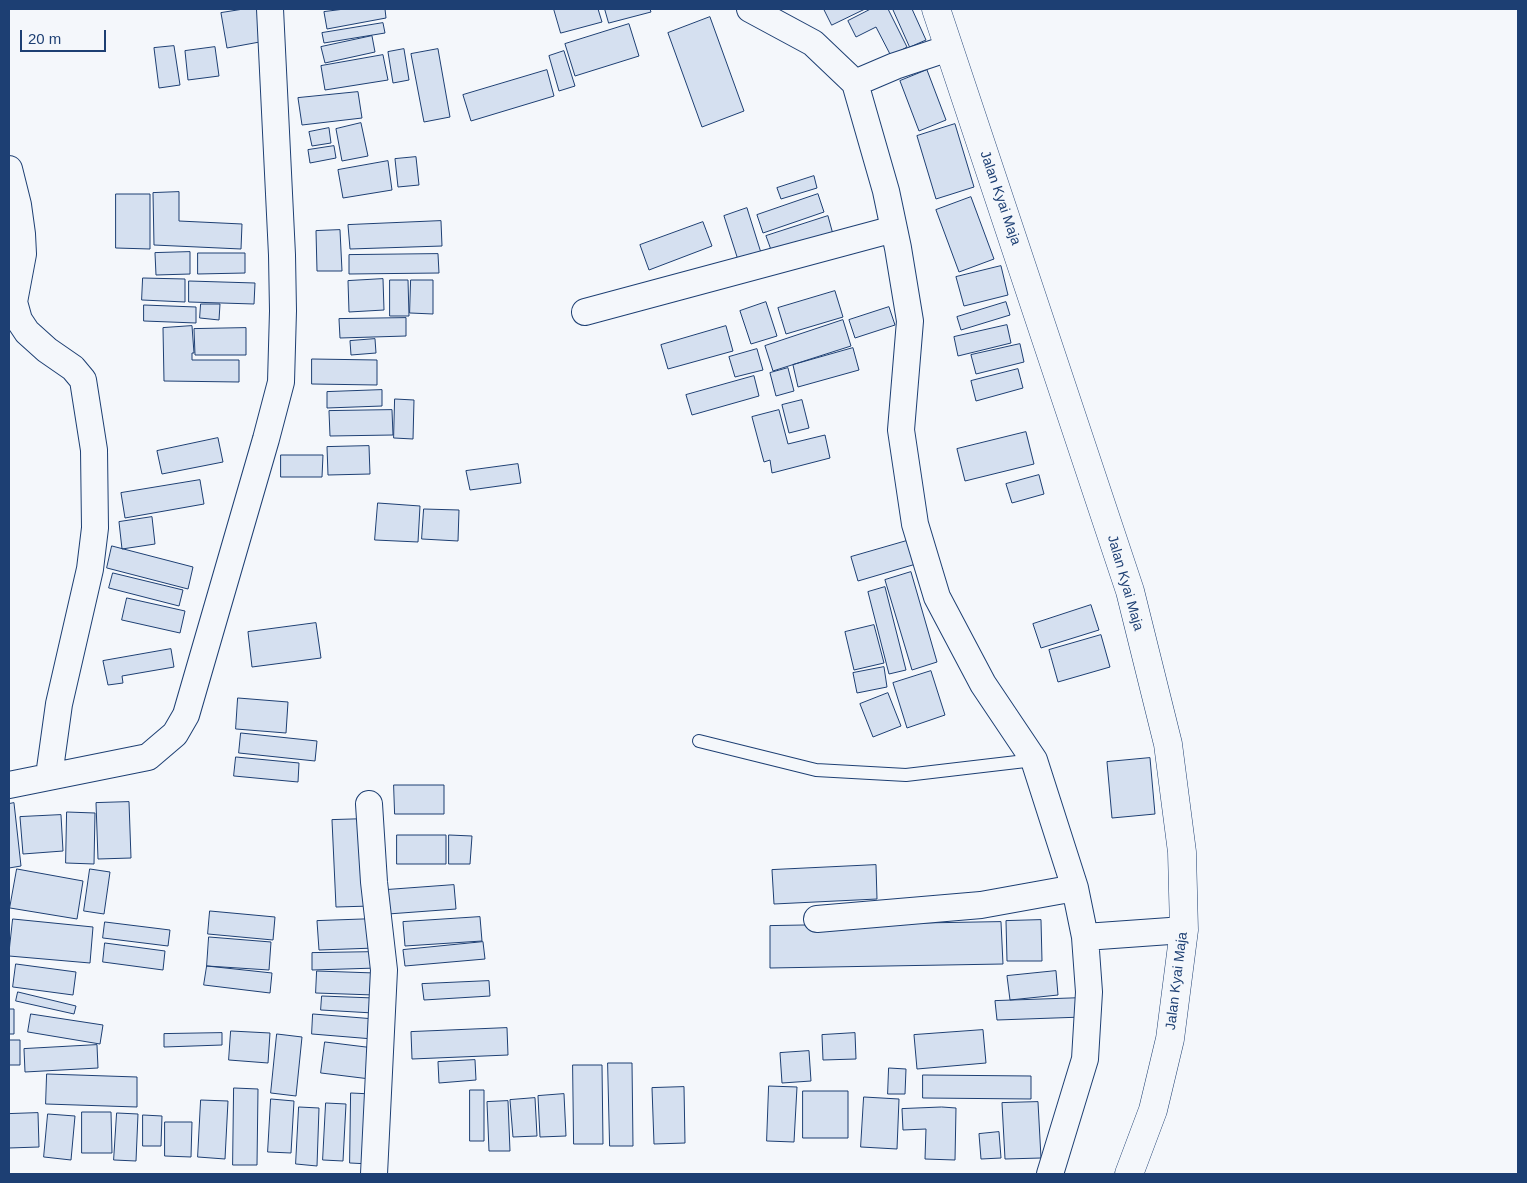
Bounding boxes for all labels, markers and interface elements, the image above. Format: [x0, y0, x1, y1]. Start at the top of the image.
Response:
scale bar [22, 20, 109, 52]
text: 20 m [28, 30, 61, 47]
street label: Jalan Kyai Maja [976, 149, 1024, 247]
street label: Jalan Kyai Maja [1103, 533, 1147, 633]
street label: Jalan Kyai Maja [1163, 931, 1191, 1031]

